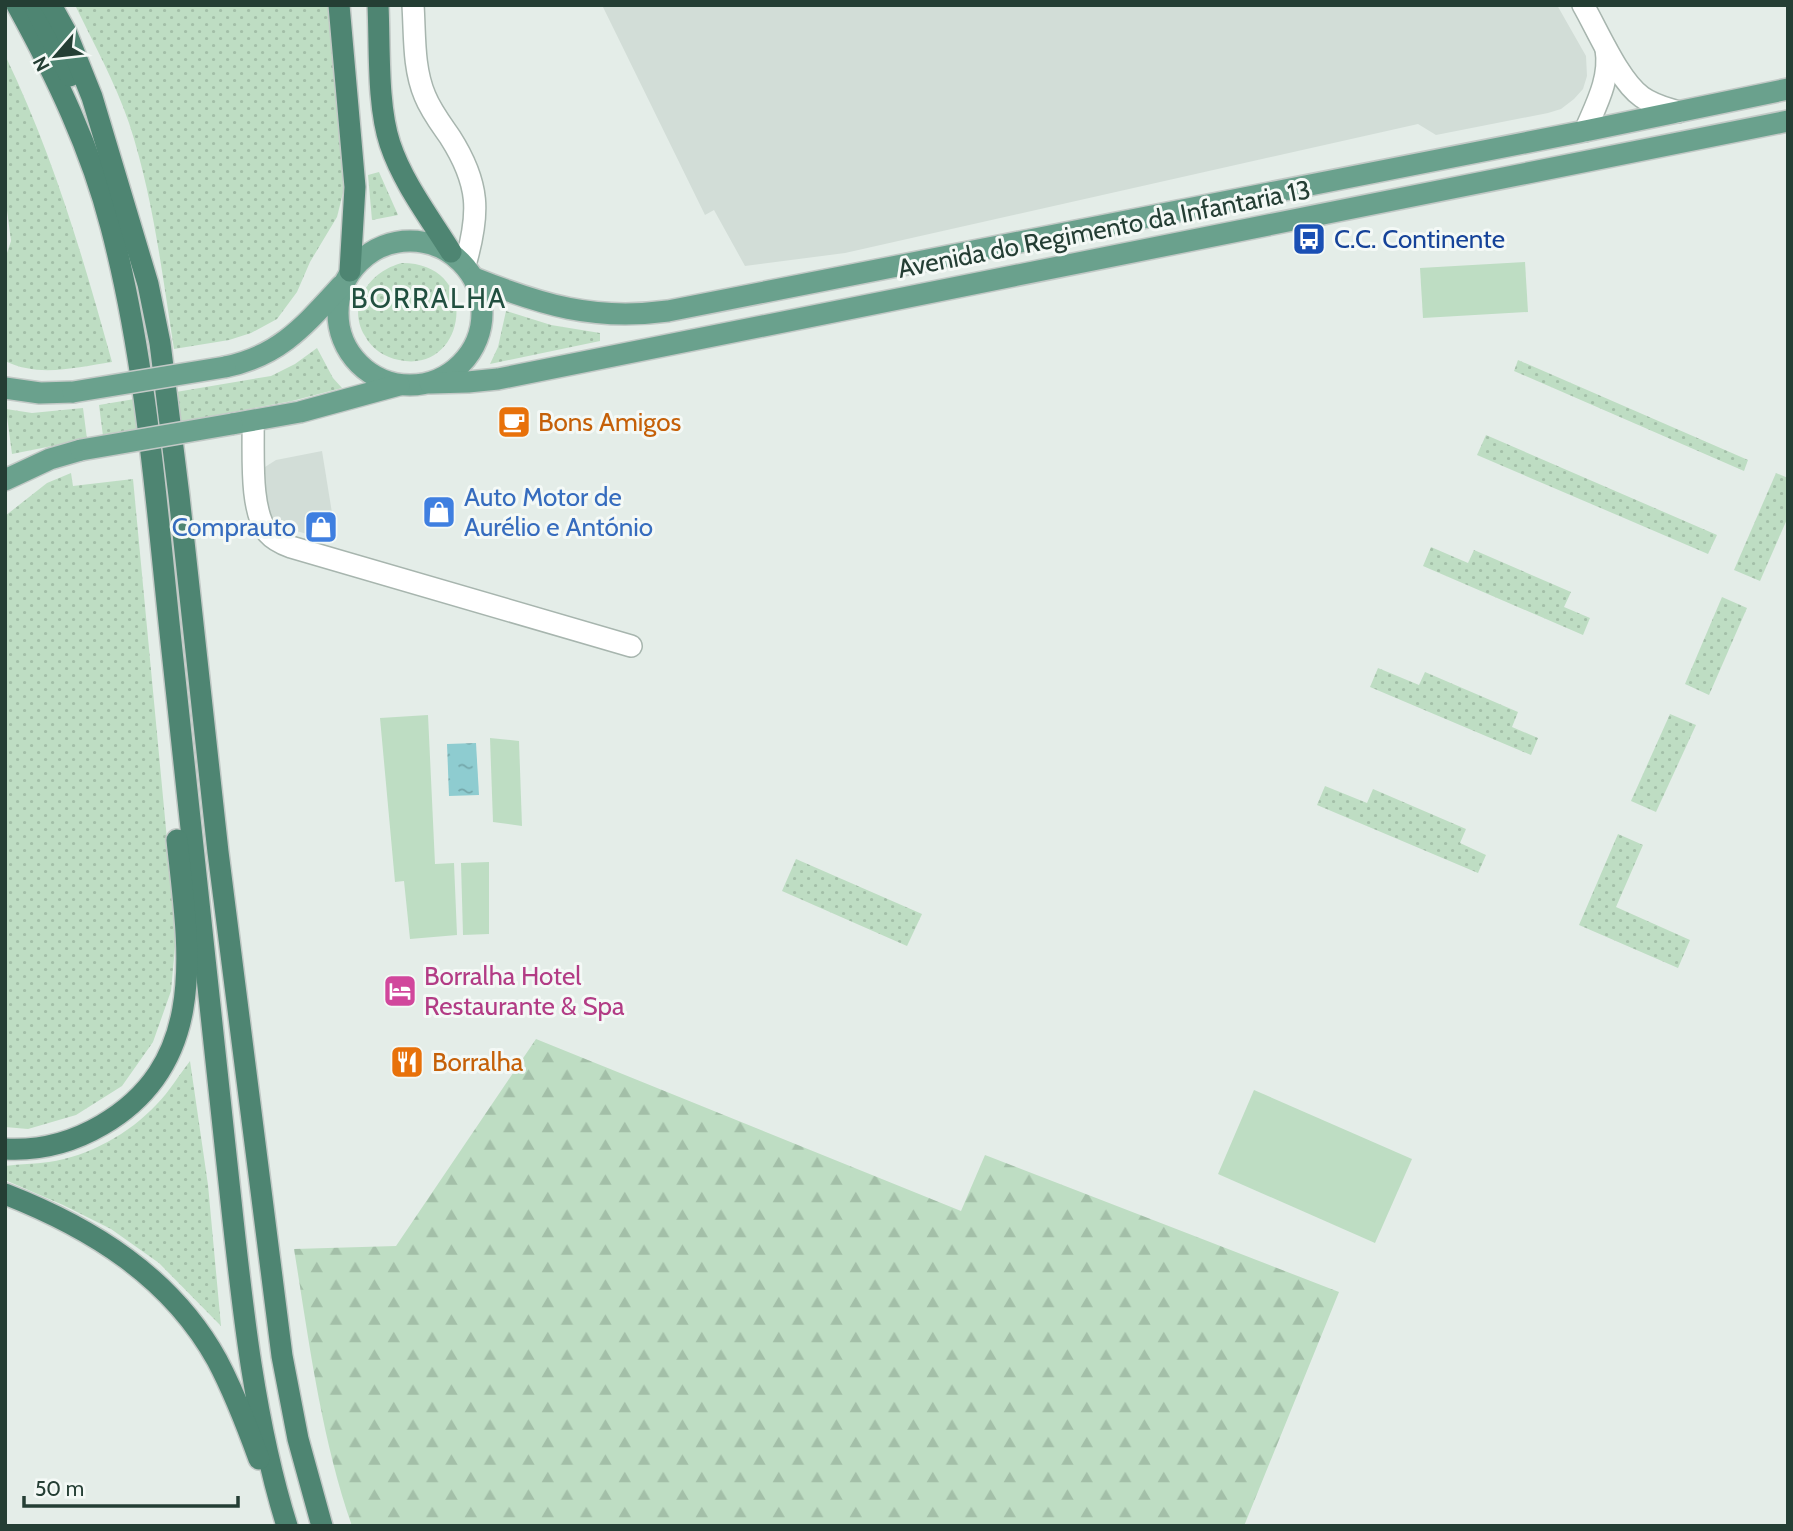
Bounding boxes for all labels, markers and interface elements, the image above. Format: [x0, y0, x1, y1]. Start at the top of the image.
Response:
north arrow [21, 21, 91, 91]
text: N [28, 52, 55, 75]
street label: Avenida do Regimento da Infantaria 13 [895, 173, 1313, 285]
bus stop icon: C.C. Continente [1290, 220, 1328, 258]
place label: C.C. Continente [1334, 223, 1505, 255]
district label: BORRALHA [351, 281, 507, 315]
cafe icon: Bons Amigos [495, 403, 533, 441]
place label: Bons Amigos [538, 406, 682, 438]
place label: Auto Motor de Aurélio e António [464, 481, 653, 543]
shop icon: Auto Motor de Aurélio e António [420, 493, 458, 531]
shop icon: Comprauto [302, 508, 340, 546]
place label: Comprauto [172, 511, 296, 543]
place label: Borralha Hotel Restaurante & Spa [424, 960, 625, 1022]
hotel icon: Borralha Hotel Restaurante & Spa [381, 972, 419, 1010]
restaurant icon: Borralha [388, 1043, 426, 1081]
place label: Borralha [432, 1046, 524, 1078]
scale bar [24, 1464, 238, 1508]
text: 50 m [35, 1476, 84, 1501]

